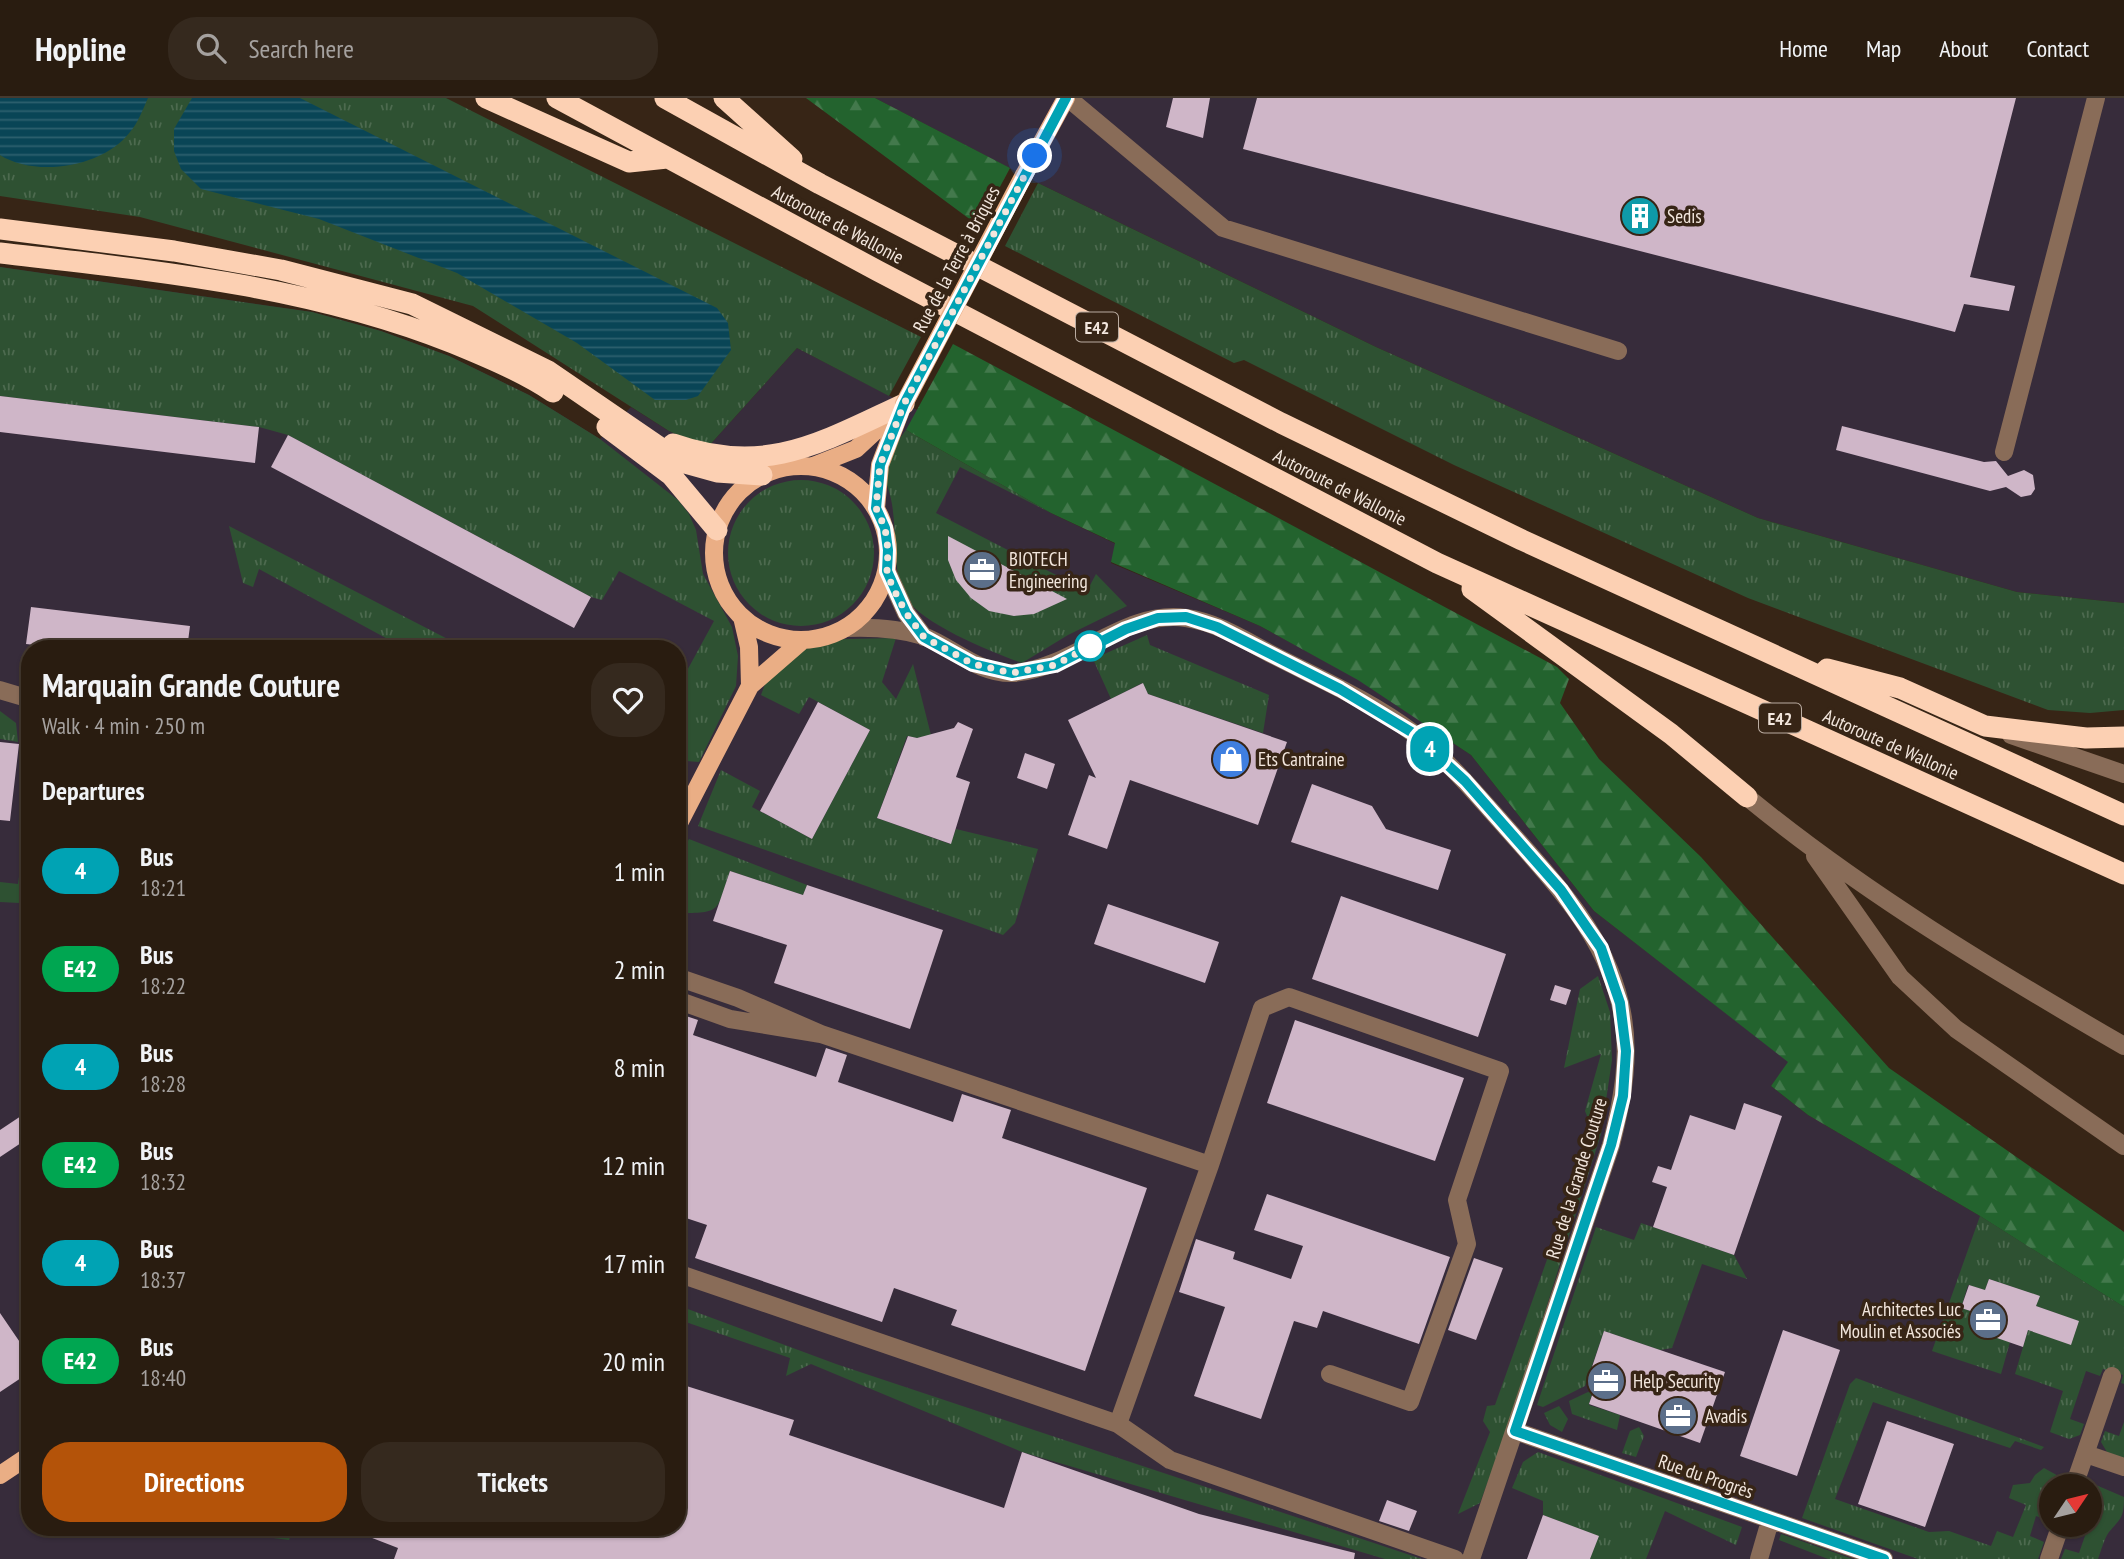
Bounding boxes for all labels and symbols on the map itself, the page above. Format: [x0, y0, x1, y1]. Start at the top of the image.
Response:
your location [1017, 138, 1052, 173]
street label: Autoroute de Wallonie [768, 179, 908, 269]
street label: Rue de la Terre à Briques [907, 182, 1005, 336]
building icon: Sedis [1619, 195, 1661, 237]
place label: Sedis [1667, 204, 1702, 228]
road number: E42 [1076, 312, 1118, 342]
street label: Autoroute de Wallonie [1270, 443, 1411, 531]
place label: BIOTECH Engineering [1009, 547, 1088, 593]
office icon: BIOTECH Engineering [961, 549, 1003, 591]
unlabelled marker [1075, 631, 1105, 661]
street label: Autoroute de Wallonie [1819, 703, 1963, 785]
road number: E42 [1759, 704, 1801, 732]
line badge: 4 [1407, 726, 1453, 772]
shop icon: Ets Cantraine [1210, 738, 1252, 780]
place label: Ets Cantraine [1258, 747, 1345, 771]
street label: Rue de la Grande Couture [1540, 1094, 1612, 1261]
place label: Architectes Luc Moulin et Associés [1840, 1297, 1961, 1343]
office icon: Architectes Luc Moulin et Associés [1967, 1299, 2009, 1341]
office icon: Help Security [1585, 1360, 1627, 1402]
place label: Help Security [1633, 1369, 1721, 1393]
office icon: Avadis [1657, 1395, 1699, 1437]
place label: Avadis [1705, 1404, 1747, 1428]
street label: Rue du Progrès [1655, 1449, 1757, 1503]
north arrow [2039, 1474, 2102, 1536]

